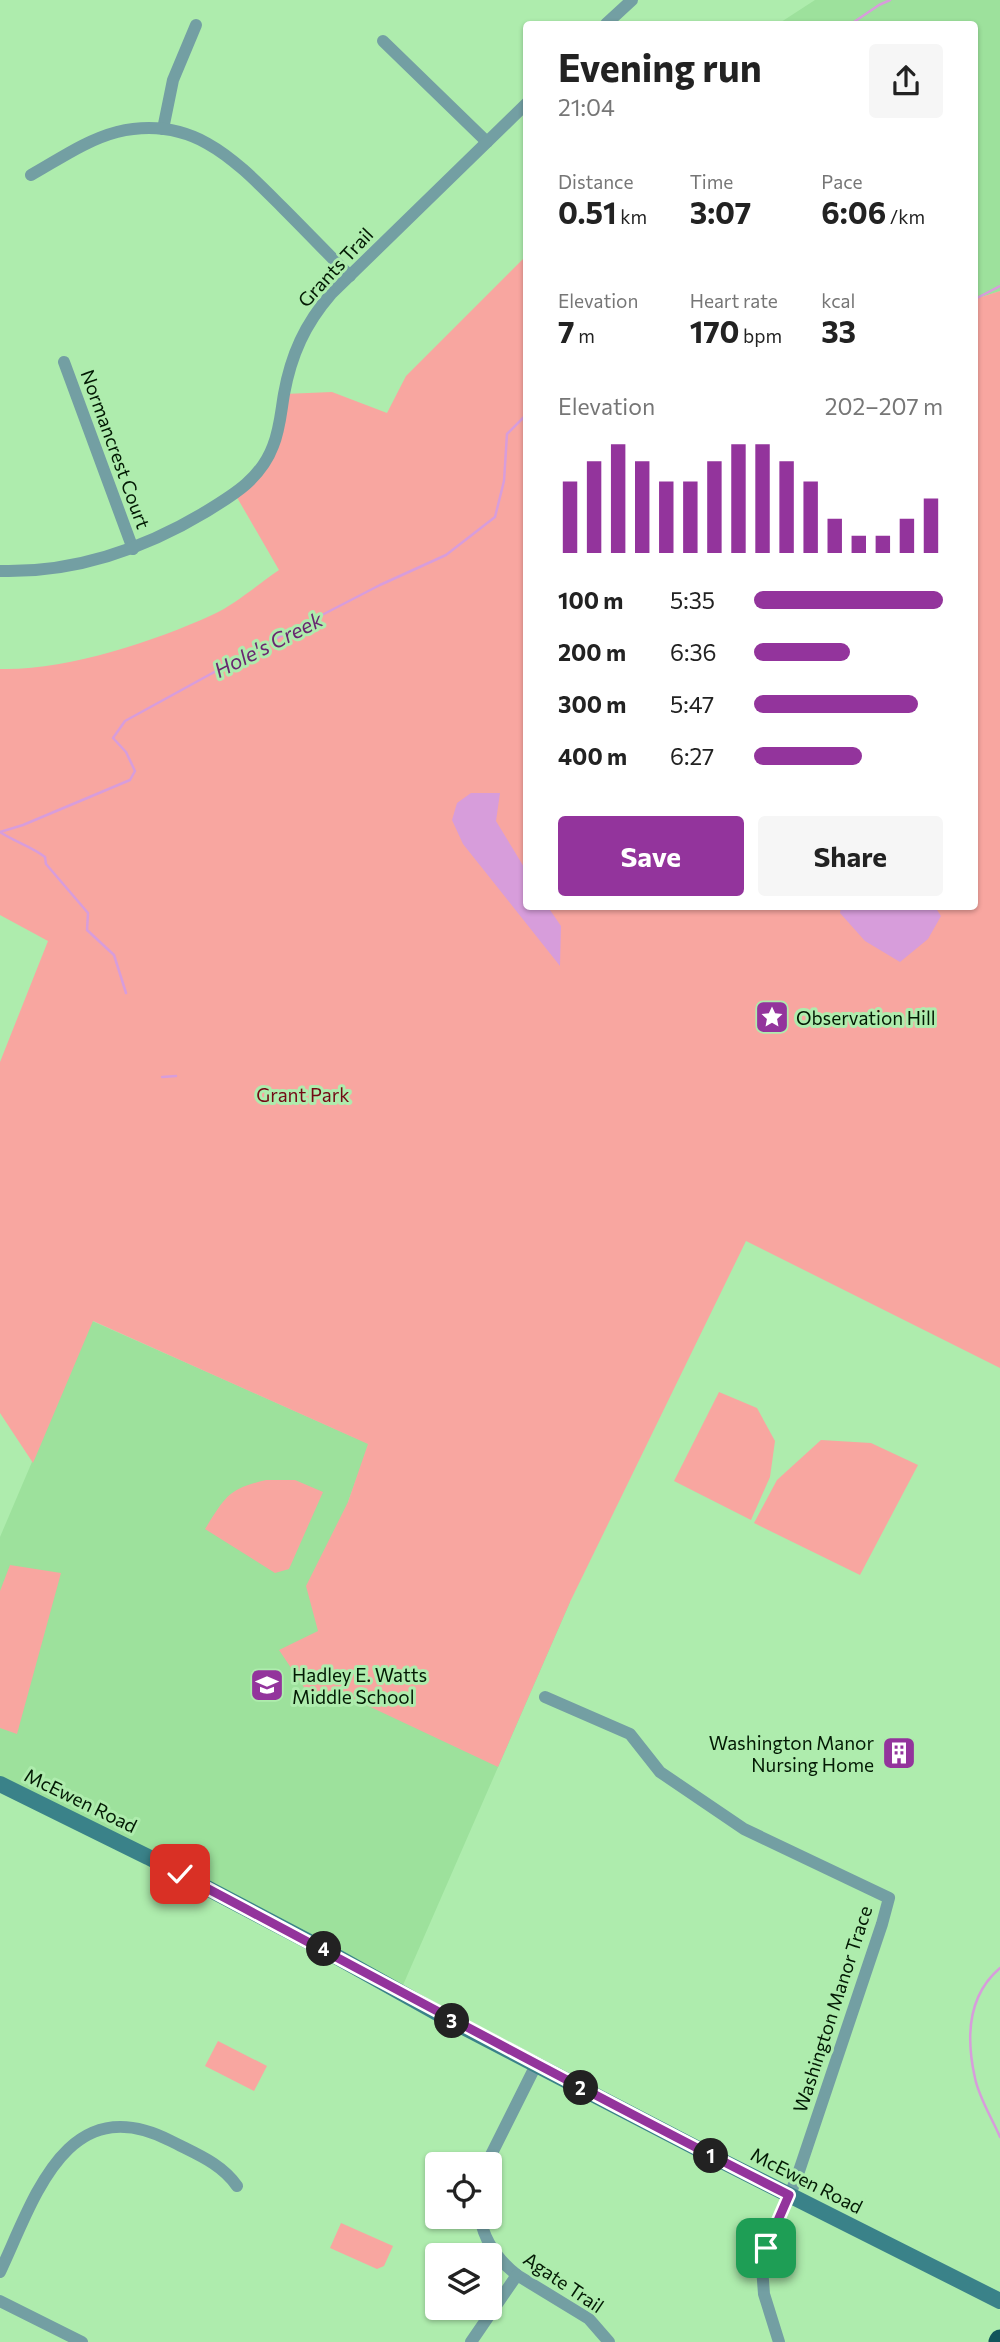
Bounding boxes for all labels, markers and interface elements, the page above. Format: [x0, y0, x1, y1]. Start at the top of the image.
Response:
text: Evening run [558, 43, 762, 90]
button: share [869, 44, 943, 118]
text: 21:04 [558, 93, 615, 121]
text: Distance [558, 170, 634, 193]
text: Time [690, 170, 733, 193]
text: Pace [821, 170, 863, 193]
text: 0.51 [558, 193, 617, 230]
text: 3:07 [690, 193, 751, 230]
text: 6:06 [821, 193, 886, 230]
text: km [617, 205, 647, 228]
text: /km [886, 205, 925, 228]
street label: Grants Trail [293, 223, 377, 311]
text: Elevation [558, 289, 638, 312]
text: Heart rate [690, 289, 778, 312]
text: kcal [821, 289, 855, 312]
text: 7 [558, 312, 575, 349]
text: 170 [690, 312, 739, 349]
text: 33 [821, 312, 856, 349]
text: m [575, 324, 595, 347]
text: bpm [739, 324, 782, 347]
street label: Normancrest Court [77, 366, 156, 532]
text: Elevation [558, 392, 655, 420]
text: 202–207 m [825, 392, 943, 420]
text: 100 m [558, 586, 623, 614]
text: 5:35 [670, 586, 715, 614]
water label: Hole's Creek [210, 606, 327, 682]
text: 200 m [558, 638, 626, 666]
text: 6:36 [670, 638, 716, 666]
text: 300 m [558, 690, 626, 718]
text: 5:47 [670, 690, 714, 718]
text: 400 m [558, 742, 627, 770]
text: 6:27 [670, 742, 714, 770]
button: Save [558, 816, 744, 896]
button: Share [758, 816, 943, 896]
place icon: Observation Hill [753, 998, 791, 1036]
place label: Observation Hill [796, 1006, 936, 1029]
park label: Grant Park [256, 1083, 350, 1106]
place label: Hadley E. Watts Middle School [292, 1663, 427, 1708]
school or university icon: Hadley E. Watts Middle School [248, 1666, 286, 1704]
place label: Washington Manor Nursing Home [709, 1731, 874, 1776]
building icon: Washington Manor Nursing Home [880, 1734, 918, 1772]
street label: McEwen Road [21, 1763, 141, 1837]
pin [150, 1844, 210, 1904]
icon: check [161, 1855, 199, 1893]
street label: Washington Manor Trace [788, 1903, 876, 2115]
pin: 4 [306, 1932, 342, 1966]
text: 4 [318, 1937, 329, 1960]
pin: 3 [434, 2004, 470, 2038]
text: 3 [446, 2009, 457, 2032]
pin: 2 [564, 2070, 598, 2106]
text: 2 [575, 2076, 586, 2099]
pin: 1 [694, 2138, 728, 2174]
street label: McEwen Road [747, 2142, 867, 2218]
text: 1 [706, 2144, 715, 2167]
map controls [425, 2152, 502, 2320]
button: locate [425, 2152, 502, 2229]
pin [736, 2218, 796, 2278]
icon: arrive [747, 2229, 785, 2267]
button: layers [425, 2243, 502, 2320]
street label: Agate Trail [520, 2247, 608, 2317]

